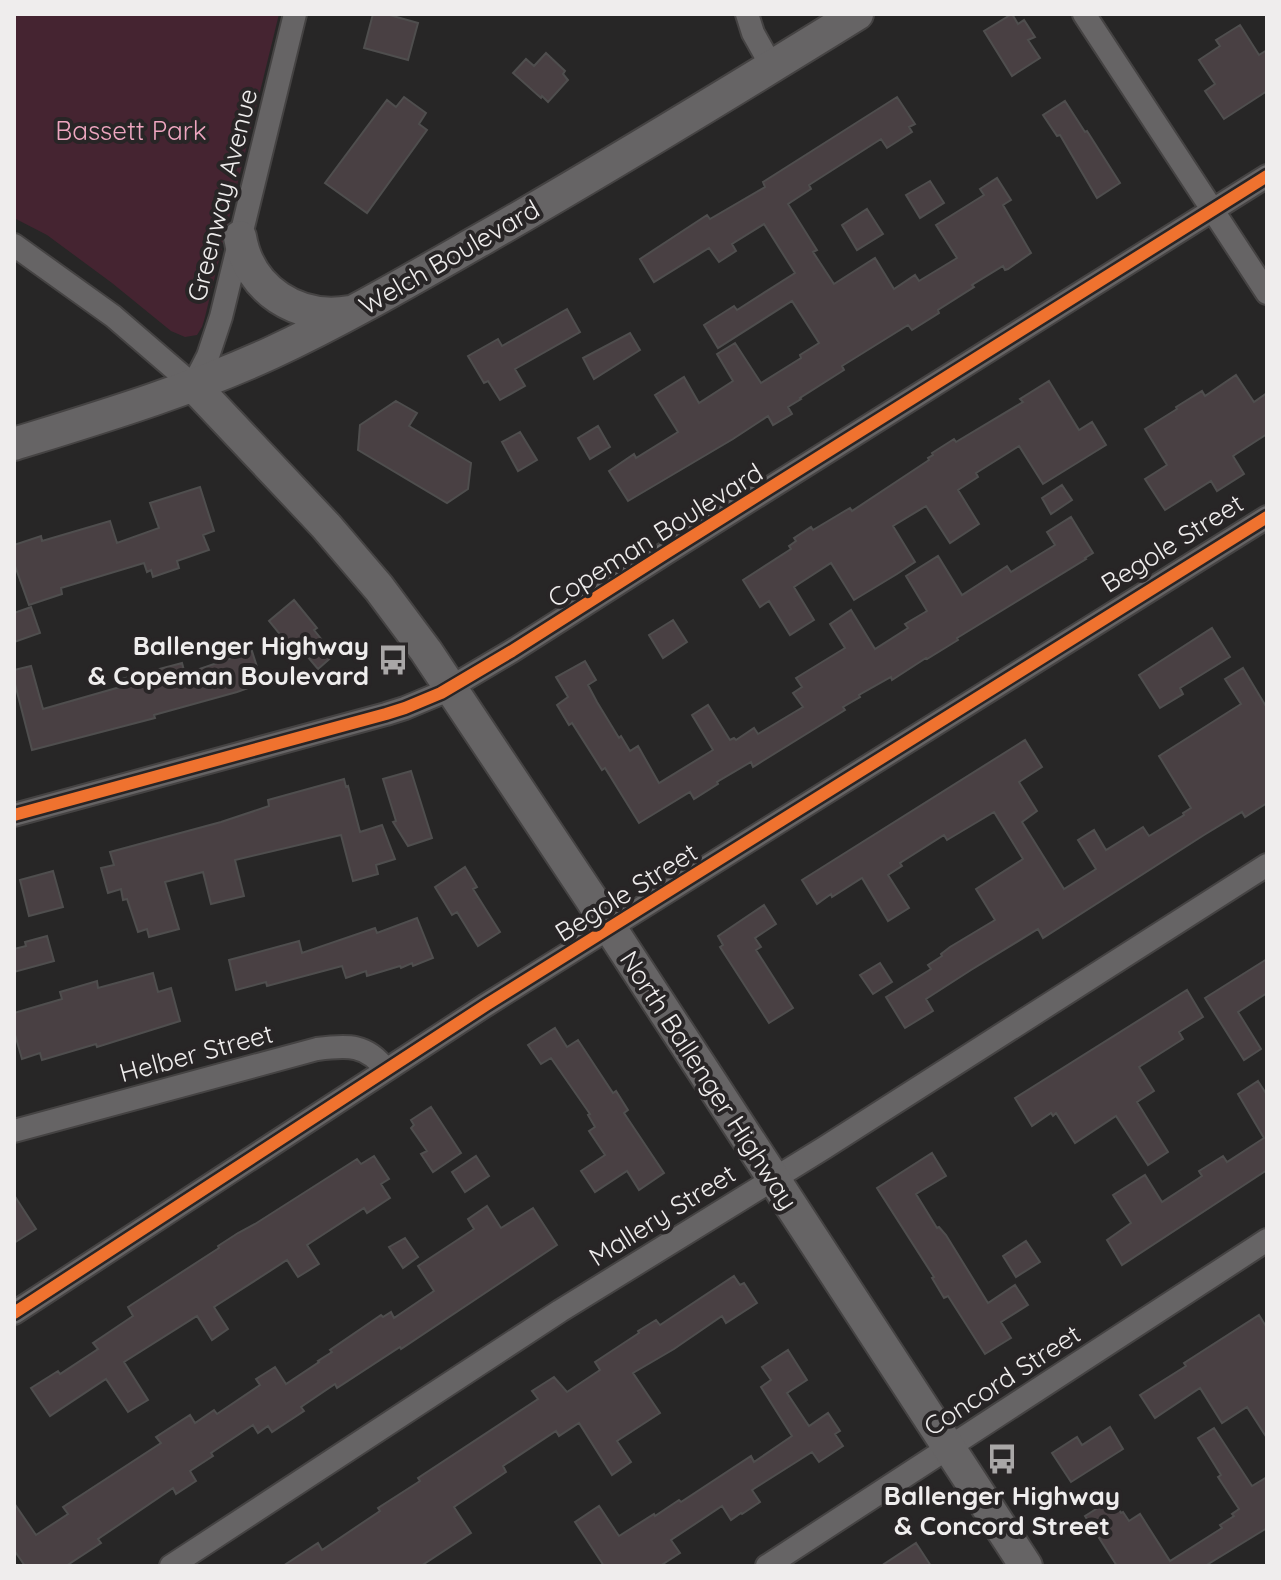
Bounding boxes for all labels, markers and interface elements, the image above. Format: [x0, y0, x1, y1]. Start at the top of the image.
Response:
street label: Greenway Avenue [180, 85, 264, 305]
park label: Bassett Park [55, 114, 207, 147]
street label: Welch Boulevard [353, 192, 545, 322]
street label: Copeman Boulevard [541, 456, 769, 614]
street label: Begole Street [1095, 486, 1249, 600]
place label: Ballenger Highway & Copeman Boulevard [88, 629, 369, 692]
bus stop icon: Ballenger Highway & Copeman Boulevard [376, 643, 410, 677]
street label: Begole Street [549, 835, 703, 949]
street label: North Ballenger Highway [613, 944, 805, 1216]
street label: Helber Street [115, 1017, 277, 1089]
street label: Mallery Street [583, 1157, 741, 1273]
street label: Concord Street [917, 1317, 1087, 1443]
bus stop icon: Ballenger Highway & Concord Street [985, 1442, 1019, 1476]
place label: Ballenger Highway & Concord Street [884, 1479, 1120, 1542]

